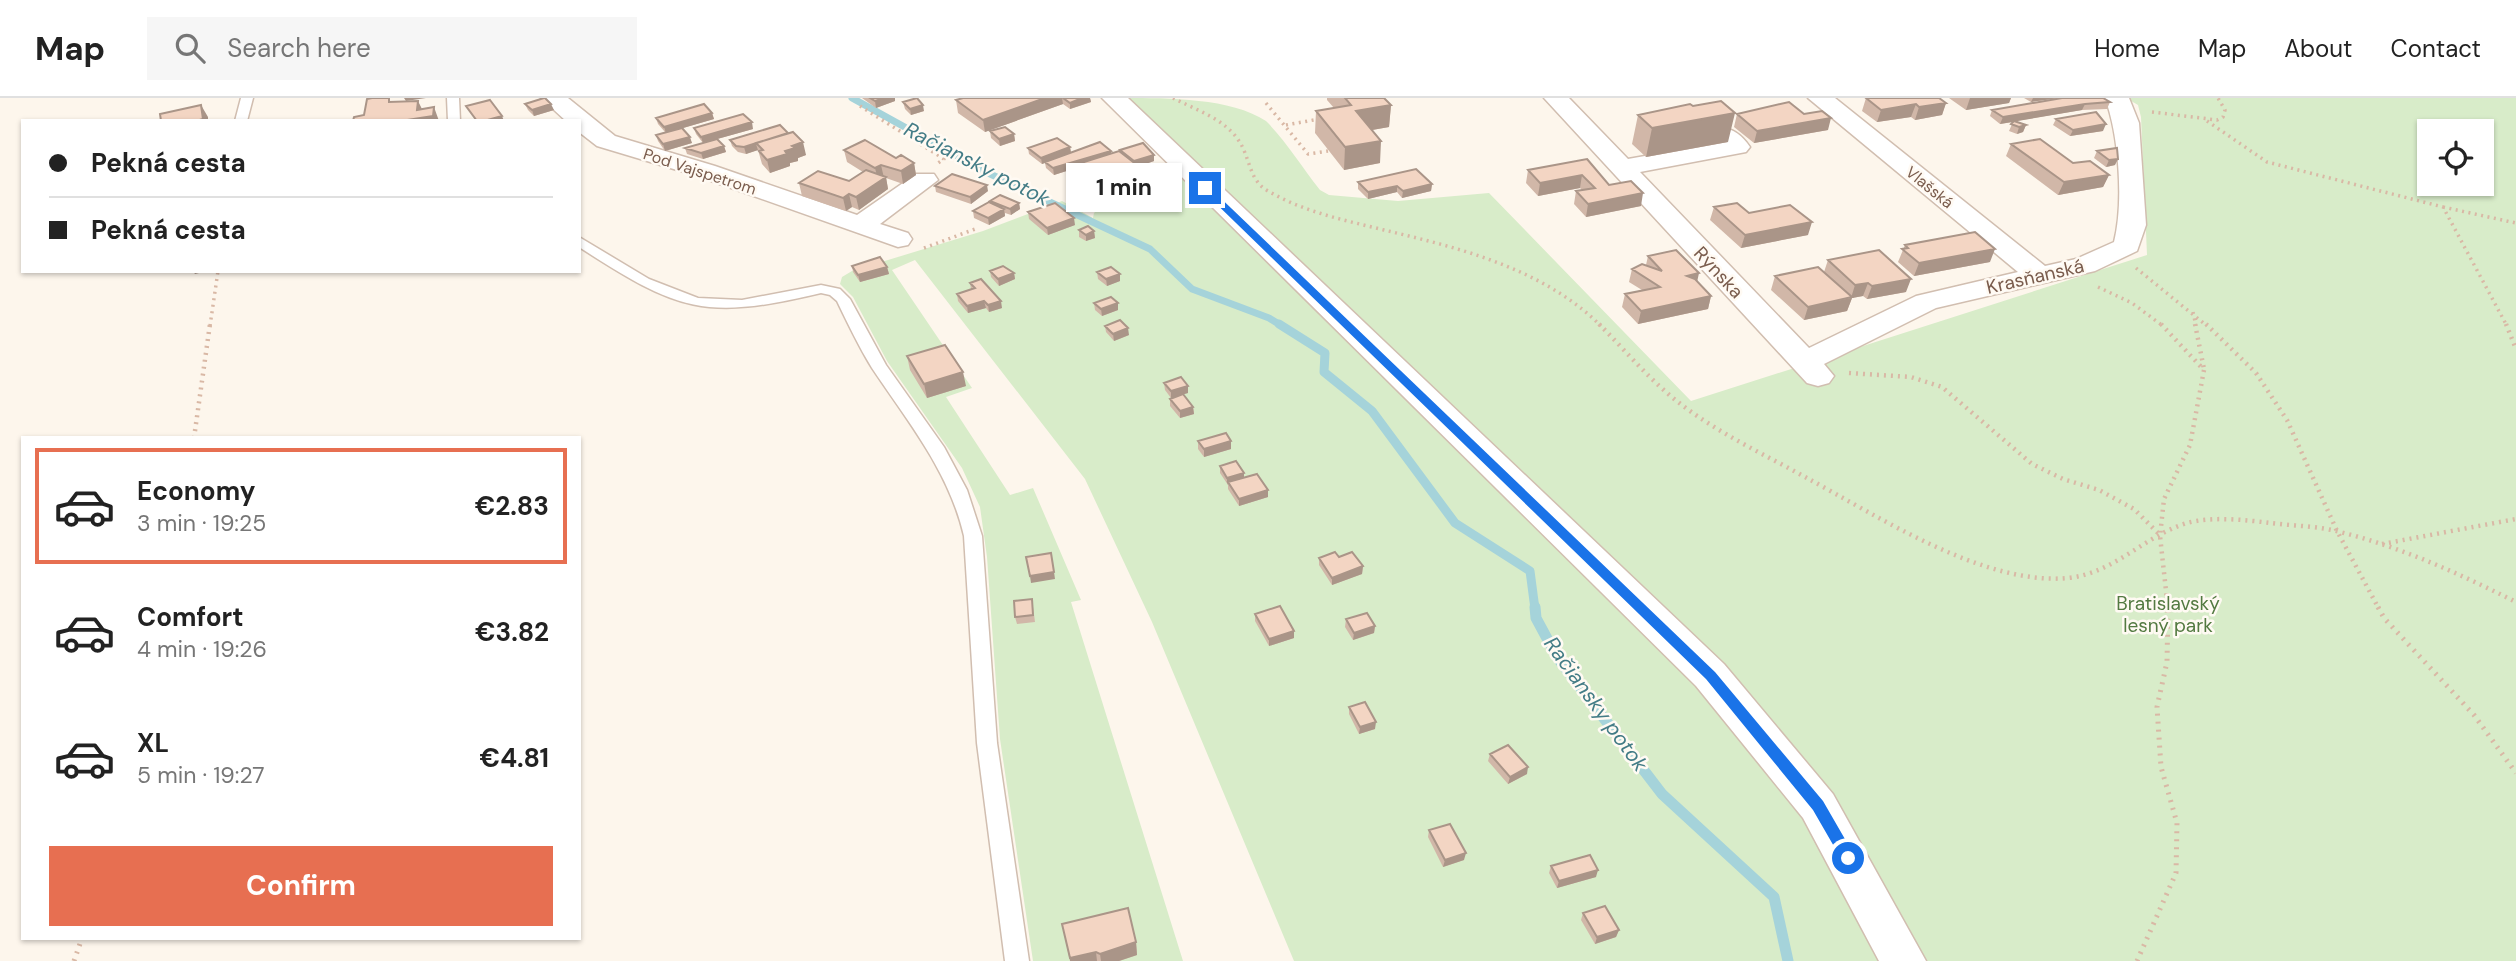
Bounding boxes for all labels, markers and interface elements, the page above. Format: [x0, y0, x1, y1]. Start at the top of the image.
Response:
search box [147, 17, 637, 80]
text: Map [35, 27, 105, 70]
icon: search [171, 29, 209, 67]
text: Search here [227, 31, 371, 65]
text: Home [2094, 33, 2160, 64]
text: Map [2198, 33, 2246, 64]
text: About [2284, 33, 2353, 64]
text: Contact [2391, 33, 2481, 64]
water label: Račiansky potok [899, 115, 1055, 213]
map controls [2417, 119, 2494, 196]
button: locate [2417, 119, 2494, 196]
street label: Pod Vajspetrom [641, 143, 759, 200]
text: Pekná cesta [91, 146, 246, 180]
street label: Vlašská [1901, 162, 1958, 213]
callout: 1 min [1065, 164, 1180, 212]
text: 1 min [1096, 172, 1152, 202]
route end [1189, 172, 1221, 204]
text: Pekná cesta [91, 213, 246, 247]
street label: Rýnska [1688, 241, 1749, 304]
street label: Krasňanská [1984, 253, 2086, 300]
text: Economy [137, 474, 255, 508]
icon: car [53, 475, 116, 538]
text: €2.83 [475, 489, 549, 523]
text: 3 min · 19:25 [137, 508, 266, 538]
park label: Bratislavský lesný park [2116, 591, 2220, 638]
text: Comfort [137, 600, 243, 634]
icon: car [53, 601, 116, 664]
text: €3.82 [475, 615, 549, 649]
water label: Račiansky potok [1538, 631, 1655, 777]
text: 4 min · 19:26 [137, 634, 267, 664]
text: XL [137, 726, 169, 760]
icon: car [53, 727, 116, 790]
text: €4.81 [480, 741, 549, 775]
text: 5 min · 19:27 [137, 760, 265, 790]
route start [1832, 842, 1864, 874]
button: Confirm [49, 846, 553, 926]

